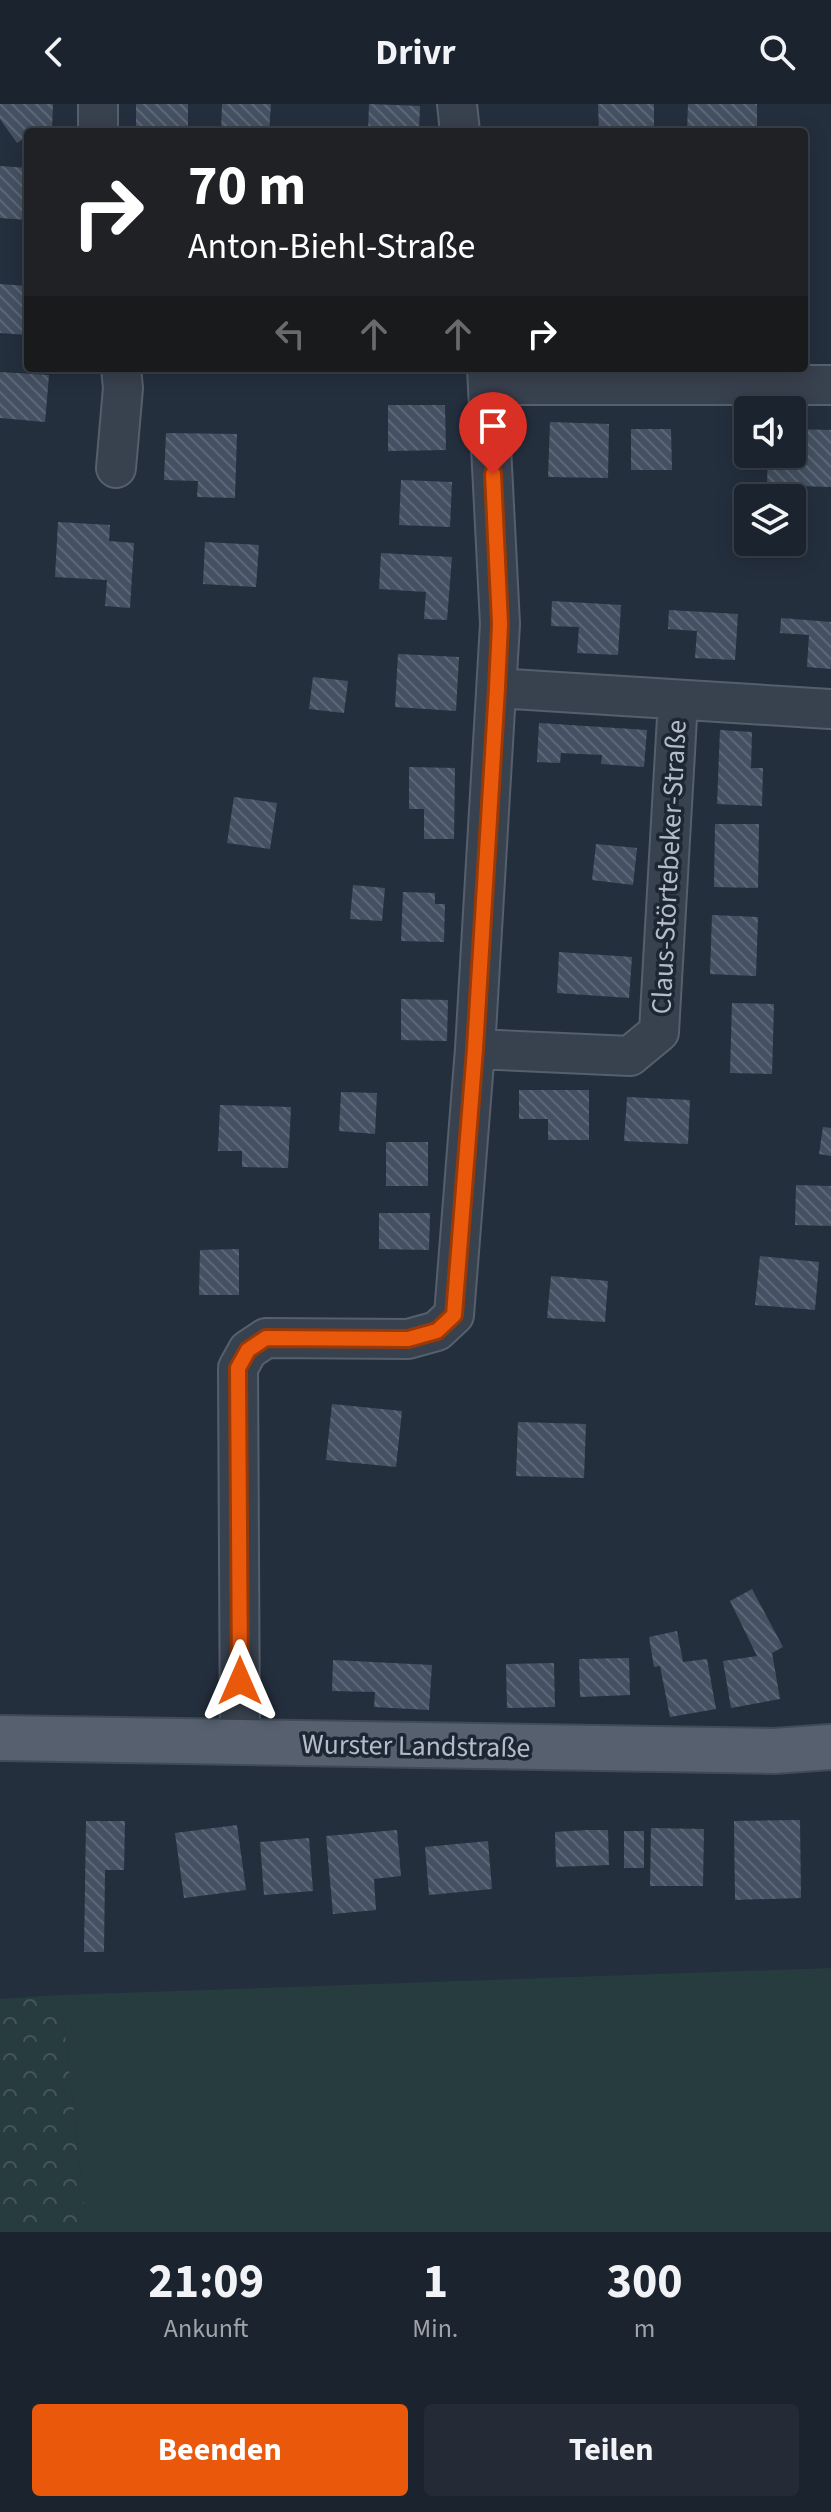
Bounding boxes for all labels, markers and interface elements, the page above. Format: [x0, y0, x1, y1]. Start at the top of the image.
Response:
text: Drivr [375, 27, 456, 78]
icon: back [32, 30, 76, 74]
icon: search [755, 30, 799, 74]
text: 70 m [188, 147, 306, 226]
icon: right [56, 160, 160, 264]
text: Anton-Biehl-Straße [188, 221, 475, 272]
icon: left [268, 312, 312, 356]
icon: ahead [352, 312, 396, 356]
icon: ahead [436, 312, 480, 356]
icon: right [520, 312, 564, 356]
pin [459, 392, 527, 474]
map controls [734, 396, 806, 556]
button: sound [734, 396, 806, 468]
icon: arrive [471, 404, 515, 448]
button: layers [734, 484, 806, 556]
street label: Claus-Störtebeker-Straße [641, 719, 697, 1015]
position arrow [198, 1639, 282, 1723]
street label: Wurster Landstraße [301, 1724, 531, 1768]
text: 21:09 [148, 2248, 264, 2316]
text: 1 [423, 2248, 448, 2316]
text: 300 [607, 2248, 683, 2316]
text: Ankunft [164, 2310, 249, 2347]
text: Min. [412, 2310, 458, 2347]
text: m [634, 2310, 655, 2347]
button: Beenden [32, 2404, 408, 2496]
button: Teilen [424, 2404, 799, 2496]

